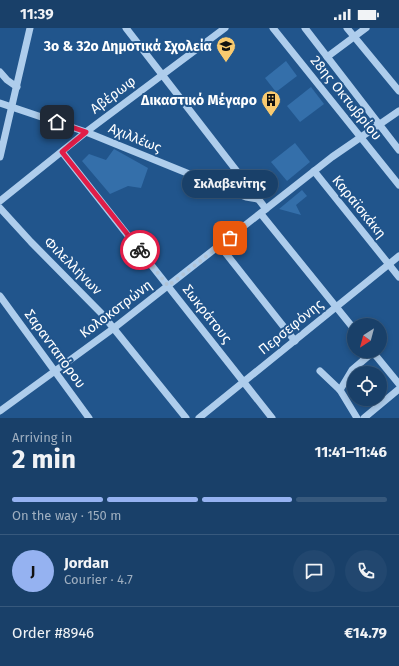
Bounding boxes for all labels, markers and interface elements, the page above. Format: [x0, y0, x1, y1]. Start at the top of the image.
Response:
text: 11:39 [20, 5, 54, 23]
school or university icon: 3ο & 32ο Δημοτικά Σχολεία [215, 35, 237, 63]
place label: 3ο & 32ο Δημοτικά Σχολεία [43, 38, 213, 55]
street label: 28ης Οκτωβρίου [307, 52, 385, 144]
street label: Αβέρωφ [87, 72, 139, 118]
building icon: Δικαστικό Μέγαρο [260, 89, 282, 117]
place label: Δικαστικό Μέγαρο [140, 92, 257, 109]
pin [40, 105, 74, 139]
icon: home [46, 111, 68, 133]
street label: Αχιλλέως [106, 120, 164, 156]
callout: Σκλαβενίτης [182, 170, 278, 198]
street label: Καραϊσκάκη [328, 172, 390, 242]
text: Σκλαβενίτης [194, 176, 266, 191]
pin [213, 221, 247, 255]
icon: bag [219, 227, 241, 249]
courier [120, 230, 160, 270]
street label: Φιλελλήνων [41, 234, 106, 299]
icon: bike [129, 239, 151, 261]
street label: Κολοκοτρώνη [77, 276, 155, 342]
street label: Σωκράτους [179, 281, 235, 347]
street label: Περσεφόνης [255, 295, 327, 358]
street label: Σαρανταπόρου [21, 306, 89, 392]
north arrow [347, 318, 387, 358]
map controls [347, 318, 387, 406]
button: locate [347, 366, 387, 406]
text: Arriving in [12, 430, 72, 445]
text: 11:41–11:46 [315, 443, 387, 461]
text: 2 min [12, 444, 76, 475]
text: On the way · 150 m [12, 508, 121, 523]
button: chat [293, 550, 335, 592]
button: phone [345, 550, 387, 592]
text: Jordan [64, 554, 109, 572]
text: J [31, 562, 35, 580]
text: Courier · 4.7 [64, 572, 133, 587]
text: Order #8946 [12, 624, 94, 642]
text: €14.79 [344, 624, 387, 642]

